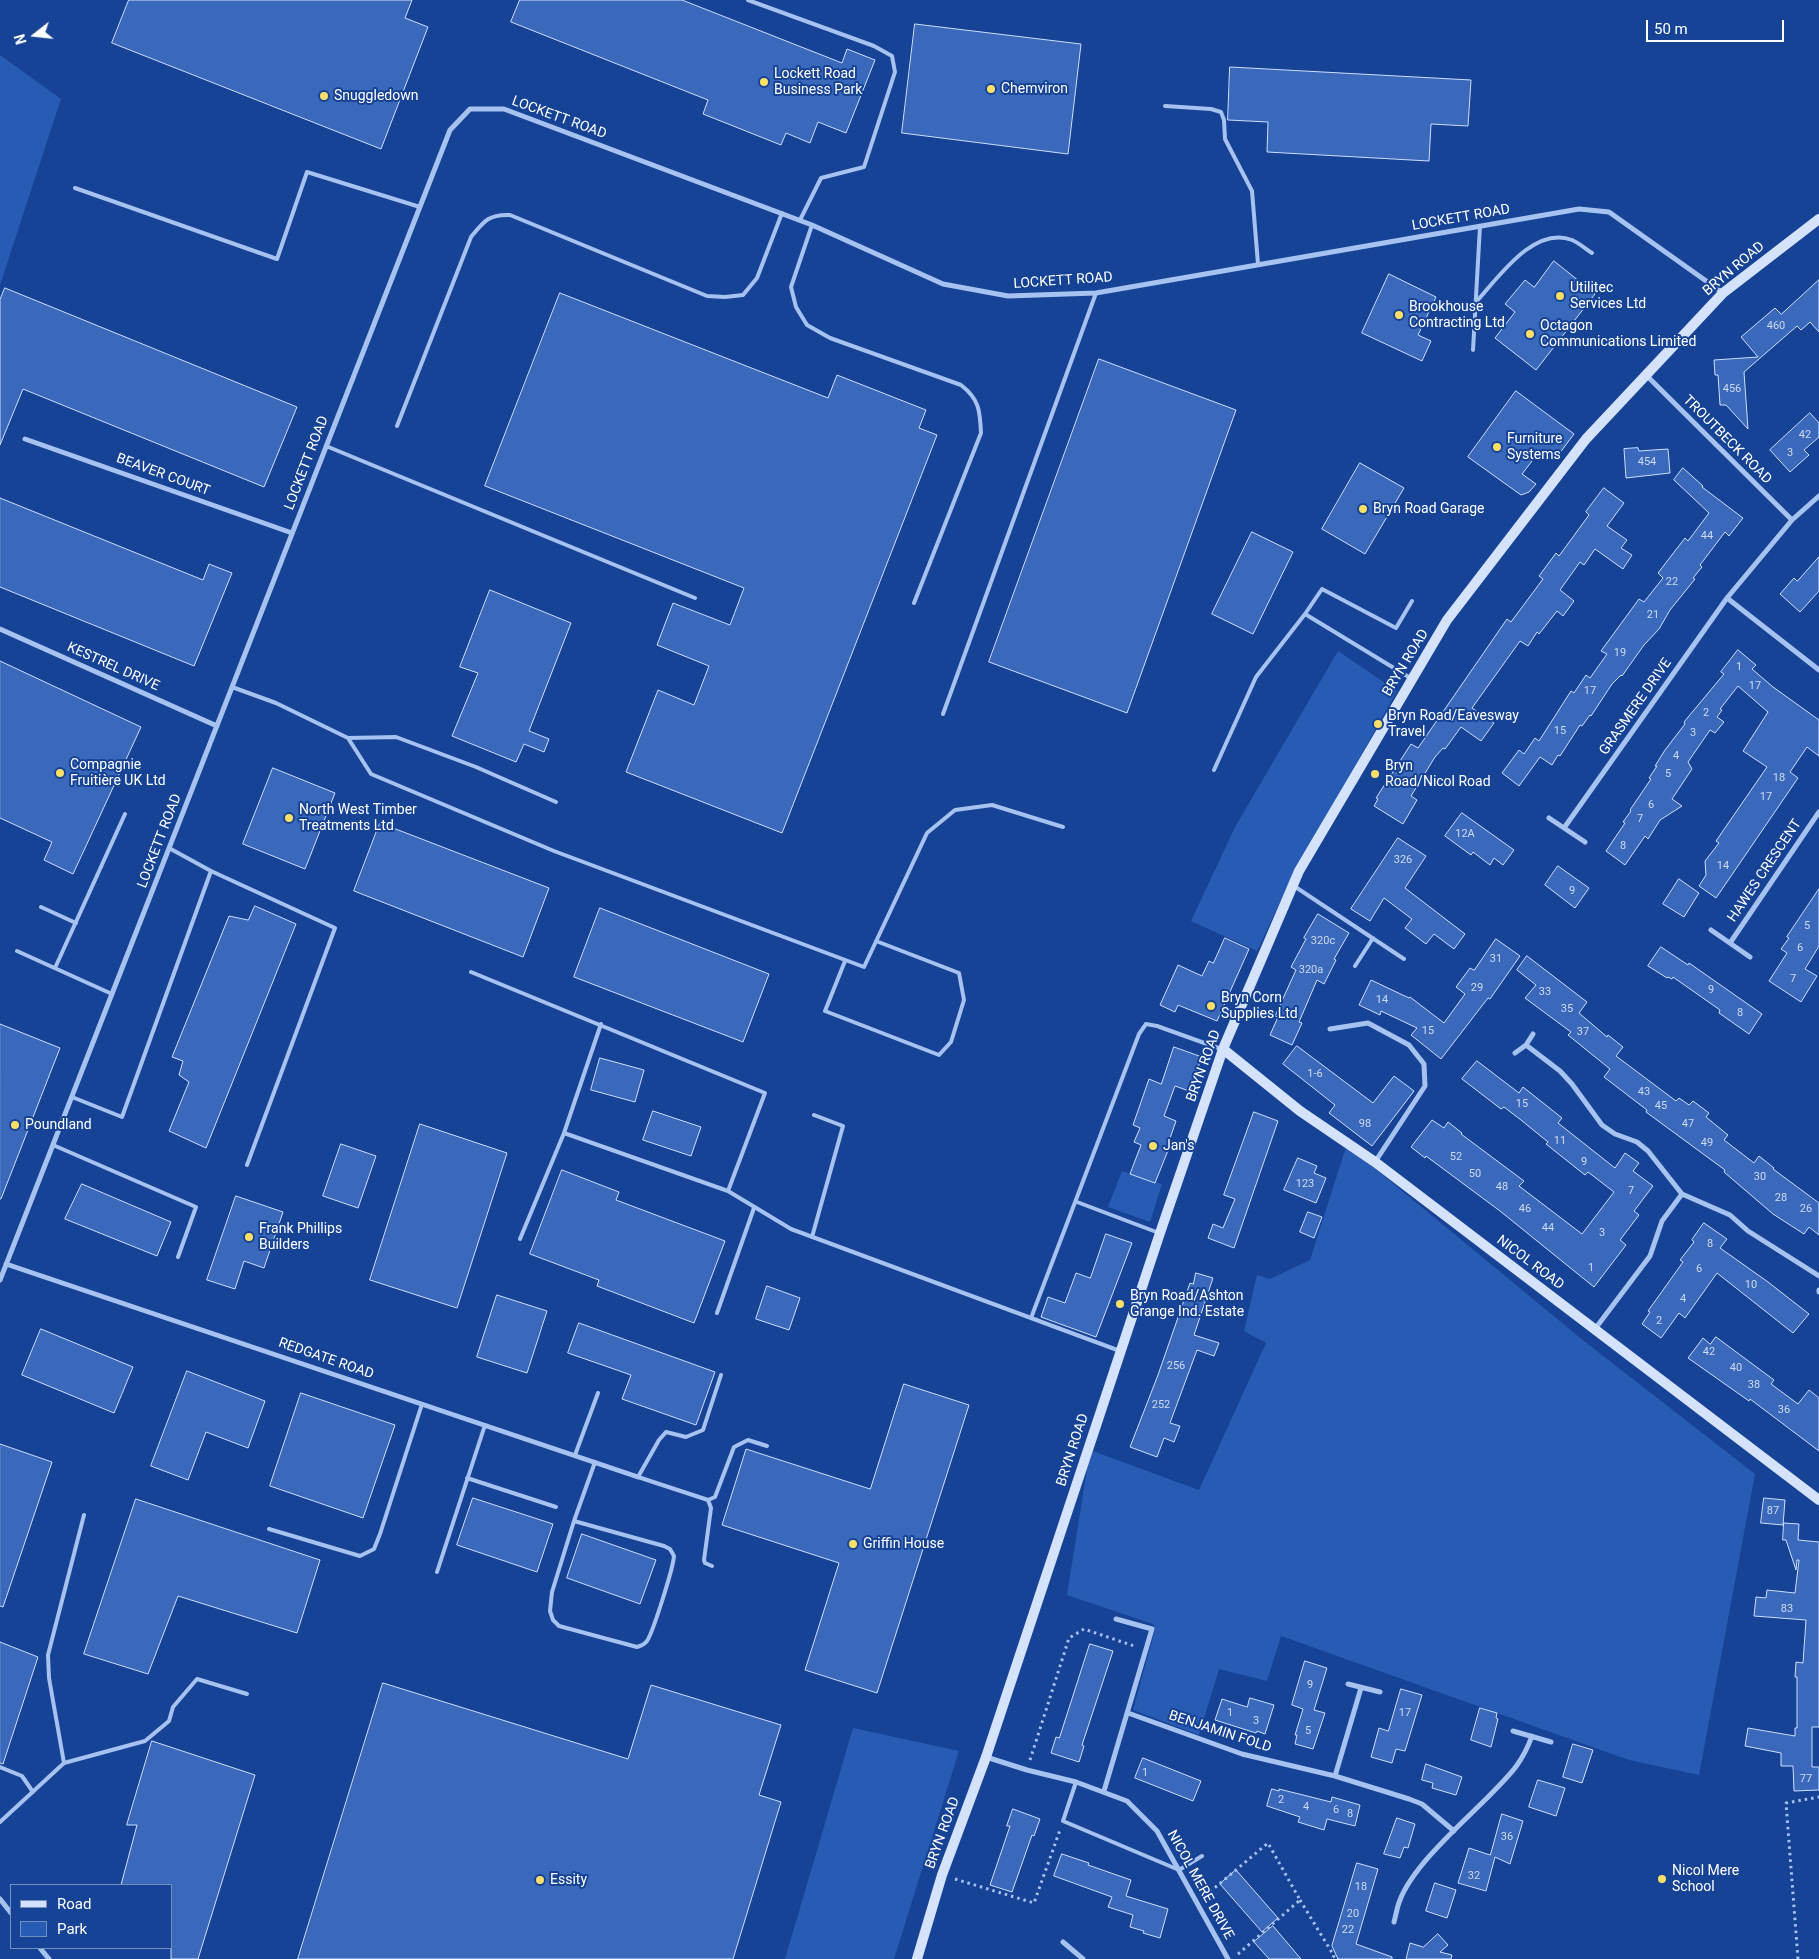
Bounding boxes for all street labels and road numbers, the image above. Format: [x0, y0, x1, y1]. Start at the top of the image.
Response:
street label: LOCKETT ROAD [509, 93, 609, 143]
street label: LOCKETT ROAD [1411, 201, 1511, 235]
street label: BRYN ROAD [1700, 238, 1768, 300]
street label: LOCKETT ROAD [1013, 269, 1113, 293]
street label: TROUTBECK ROAD [1679, 392, 1775, 488]
street label: LOCKETT ROAD [281, 414, 333, 512]
street label: BEAVER COURT [114, 450, 212, 500]
street label: BRYN ROAD [1379, 626, 1433, 700]
street label: KESTREL DRIVE [64, 639, 162, 695]
street label: GRASMERE DRIVE [1596, 655, 1676, 759]
street label: LOCKETT ROAD [134, 792, 186, 890]
street label: HAWES CRESCENT [1724, 816, 1806, 926]
street label: BRYN ROAD [1183, 1028, 1225, 1104]
street label: NICOL ROAD [1493, 1232, 1567, 1294]
street label: REDGATE ROAD [276, 1335, 376, 1383]
street label: BRYN ROAD [1053, 1412, 1093, 1488]
street label: BENJAMIN FOLD [1167, 1707, 1273, 1757]
street label: BRYN ROAD [922, 1795, 964, 1871]
street label: NICOL MERE DRIVE [1163, 1827, 1237, 1943]

